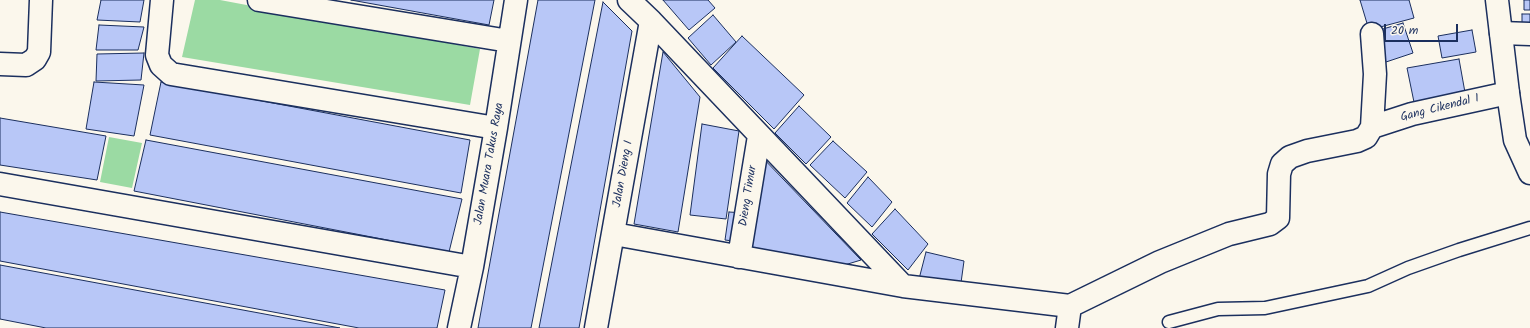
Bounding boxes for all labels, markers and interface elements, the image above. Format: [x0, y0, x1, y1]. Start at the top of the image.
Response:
scale bar [1386, 16, 1460, 42]
text: 20 m [1391, 21, 1418, 40]
street label: Gang Cikendal I [1399, 92, 1481, 126]
street label: Jalan Muara Takus Raya [472, 102, 508, 226]
street label: Jalan Dieng I [611, 139, 637, 209]
street label: Dieng Timur [737, 165, 761, 227]

